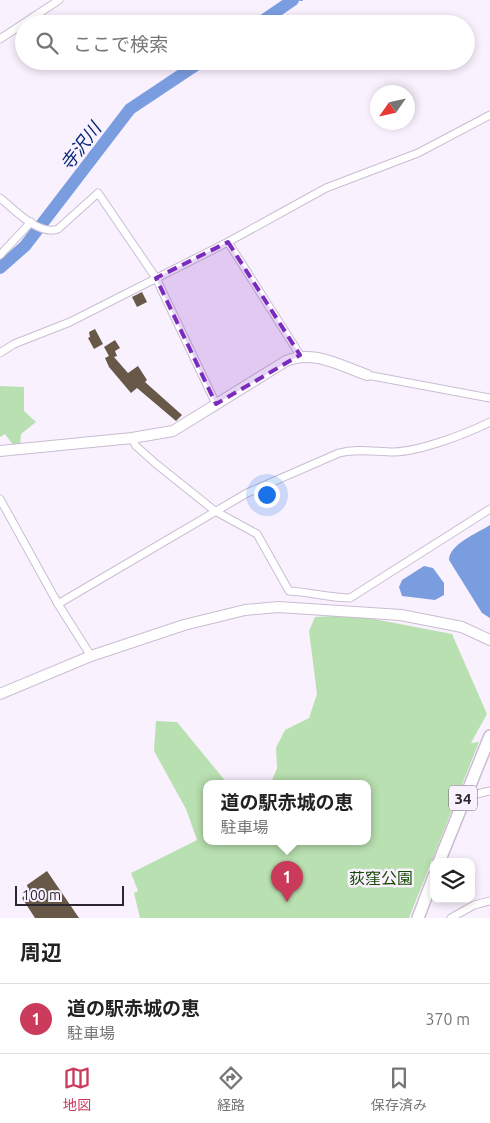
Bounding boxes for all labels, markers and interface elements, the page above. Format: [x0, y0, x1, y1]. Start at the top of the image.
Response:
search box [15, 15, 475, 70]
icon: search [33, 29, 61, 57]
text: ここで検索 [73, 33, 168, 55]
north arrow [370, 85, 415, 130]
water label: 寺沢川 [56, 117, 105, 174]
your location [254, 482, 280, 508]
popup [203, 780, 371, 845]
road number: 34 [449, 786, 477, 810]
text: 道の駅赤城の恵 [220, 791, 354, 813]
text: 駐車場 [220, 818, 269, 836]
map controls [430, 858, 475, 903]
button: layers [430, 858, 475, 903]
pin: 1 [271, 861, 303, 902]
park label: 荻窪公園 [349, 869, 413, 887]
scale bar [15, 883, 124, 906]
text: 100 m [22, 887, 61, 903]
text: 周辺 [20, 940, 62, 964]
text: 道の駅赤城の恵 [67, 997, 200, 1019]
text: 1 [31, 1010, 41, 1028]
text: 370 m [425, 1010, 470, 1028]
text: 駐車場 [67, 1024, 115, 1042]
tab: 地図 [63, 1064, 91, 1114]
tab: 経路 [217, 1064, 245, 1114]
tab: 保存済み [371, 1064, 427, 1114]

